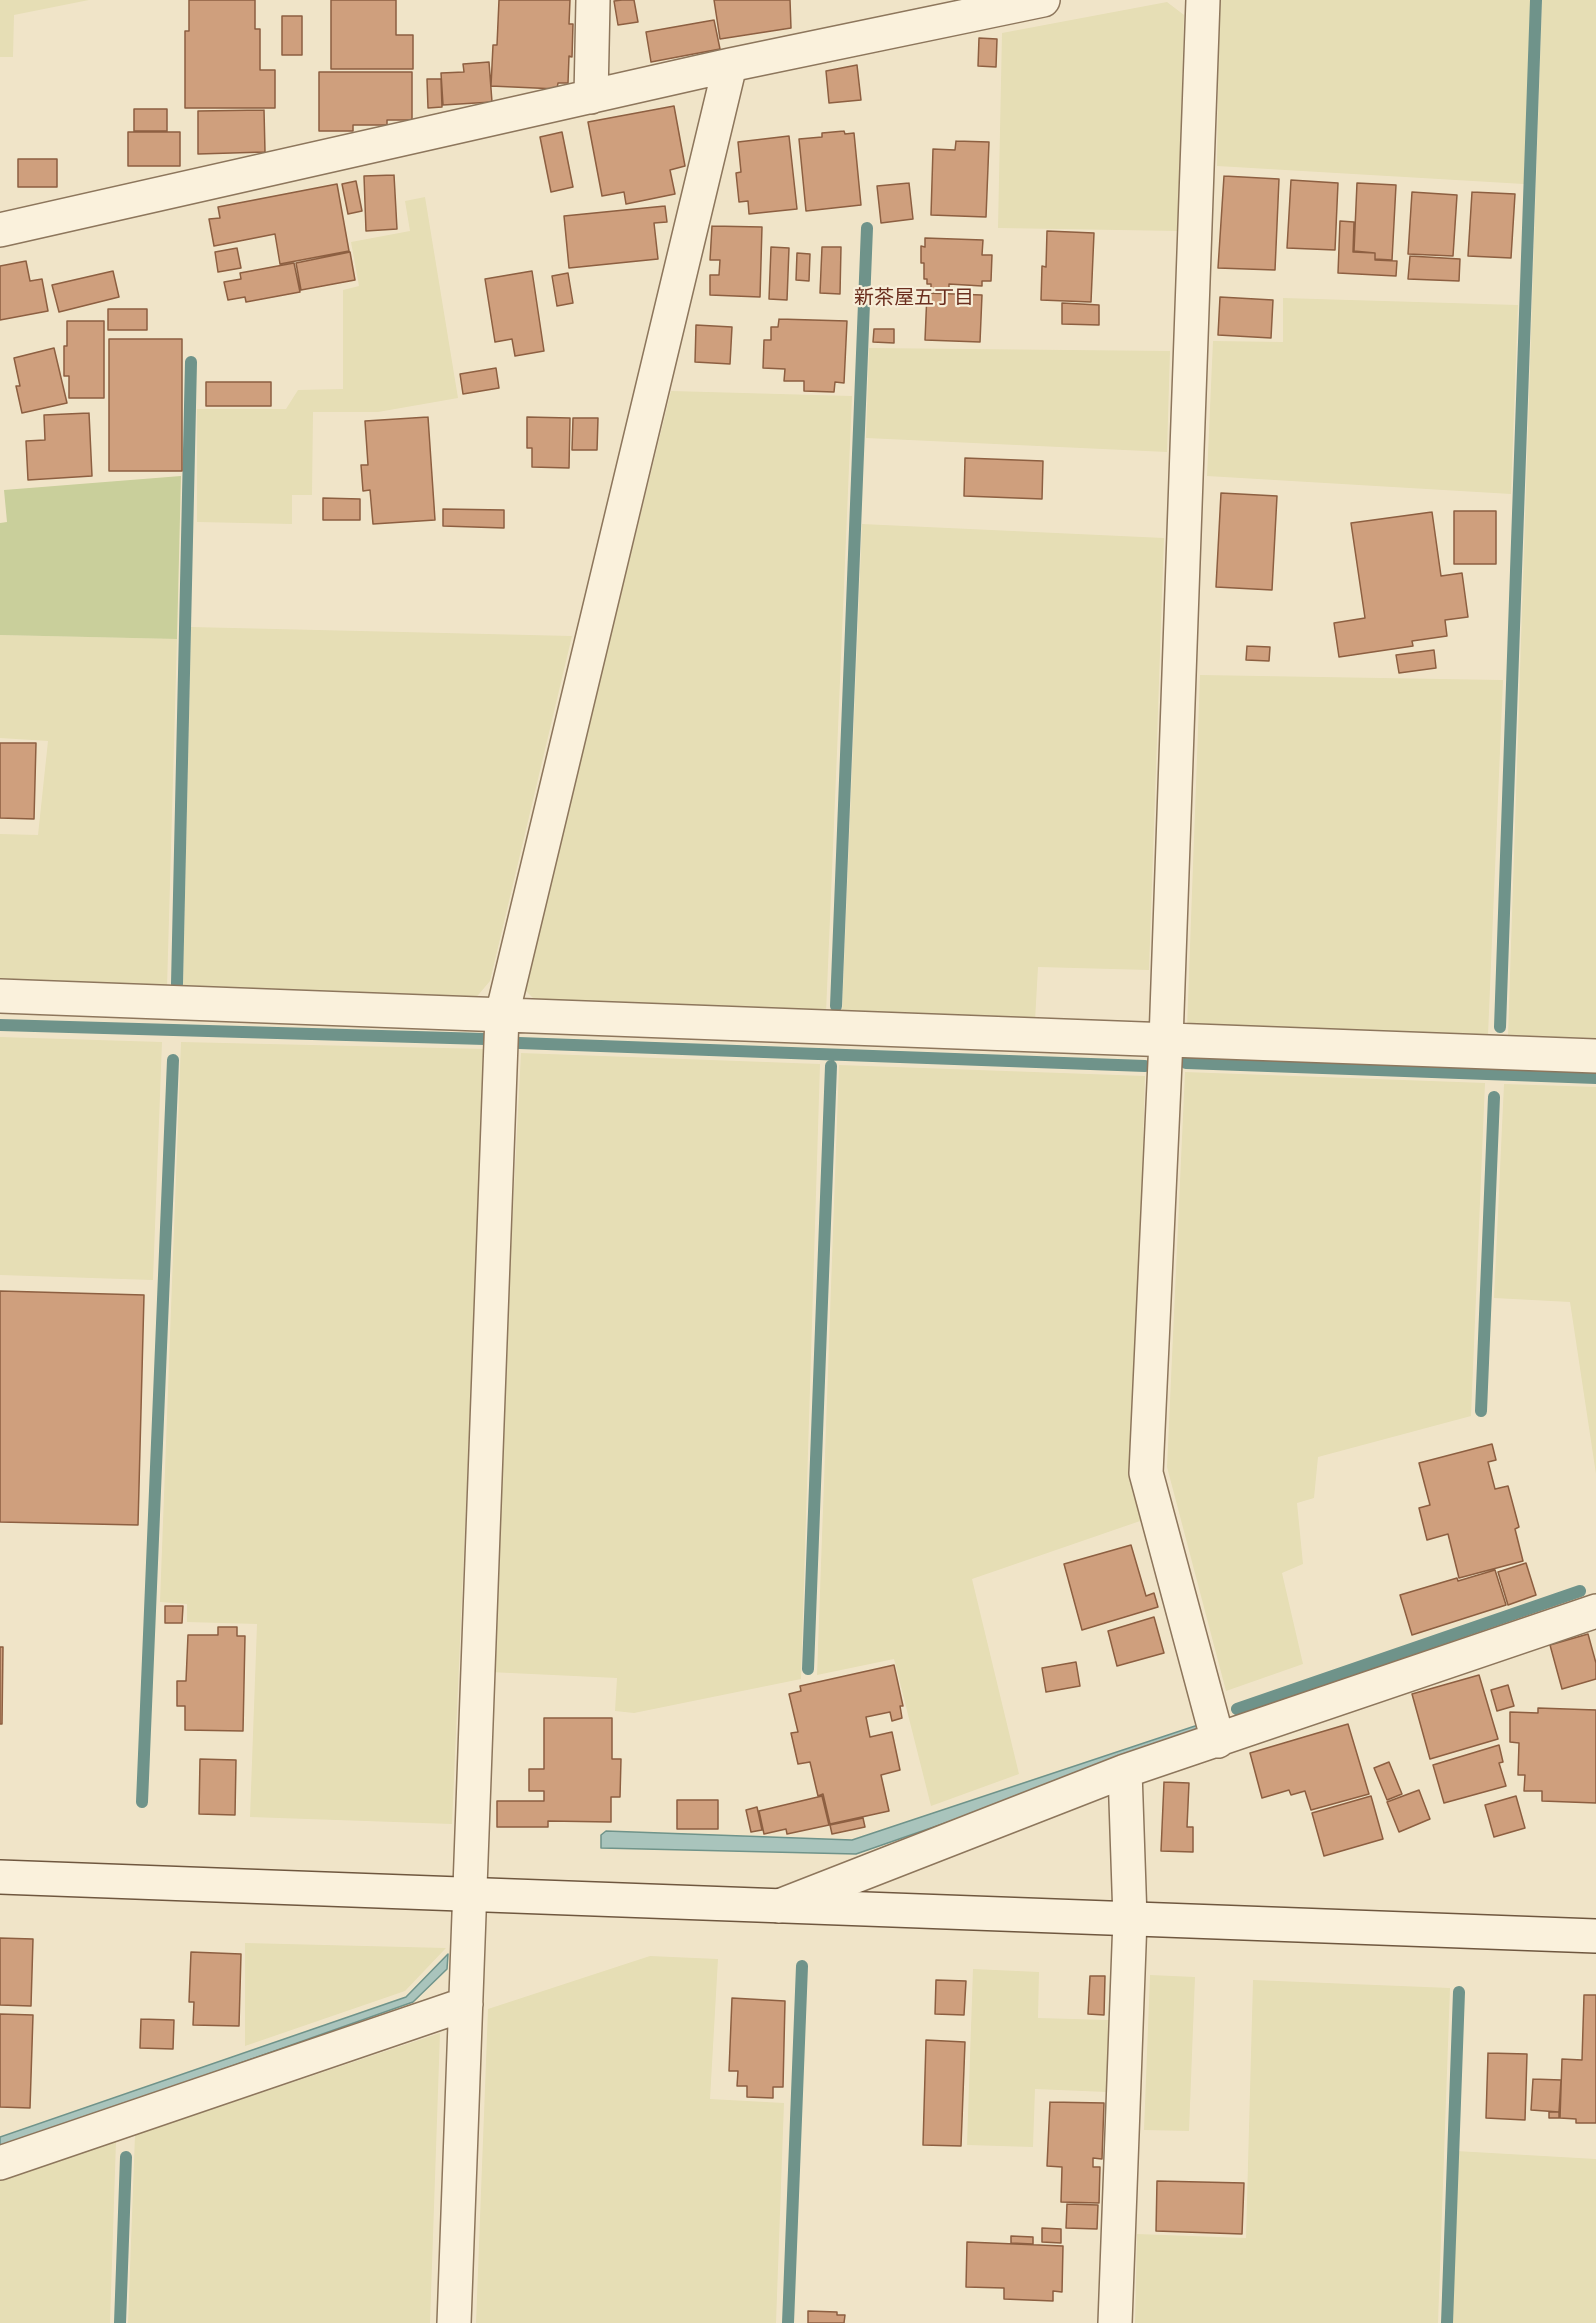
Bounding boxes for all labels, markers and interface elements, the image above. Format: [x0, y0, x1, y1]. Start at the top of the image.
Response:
district label: 新茶屋五丁目 [854, 286, 974, 310]

